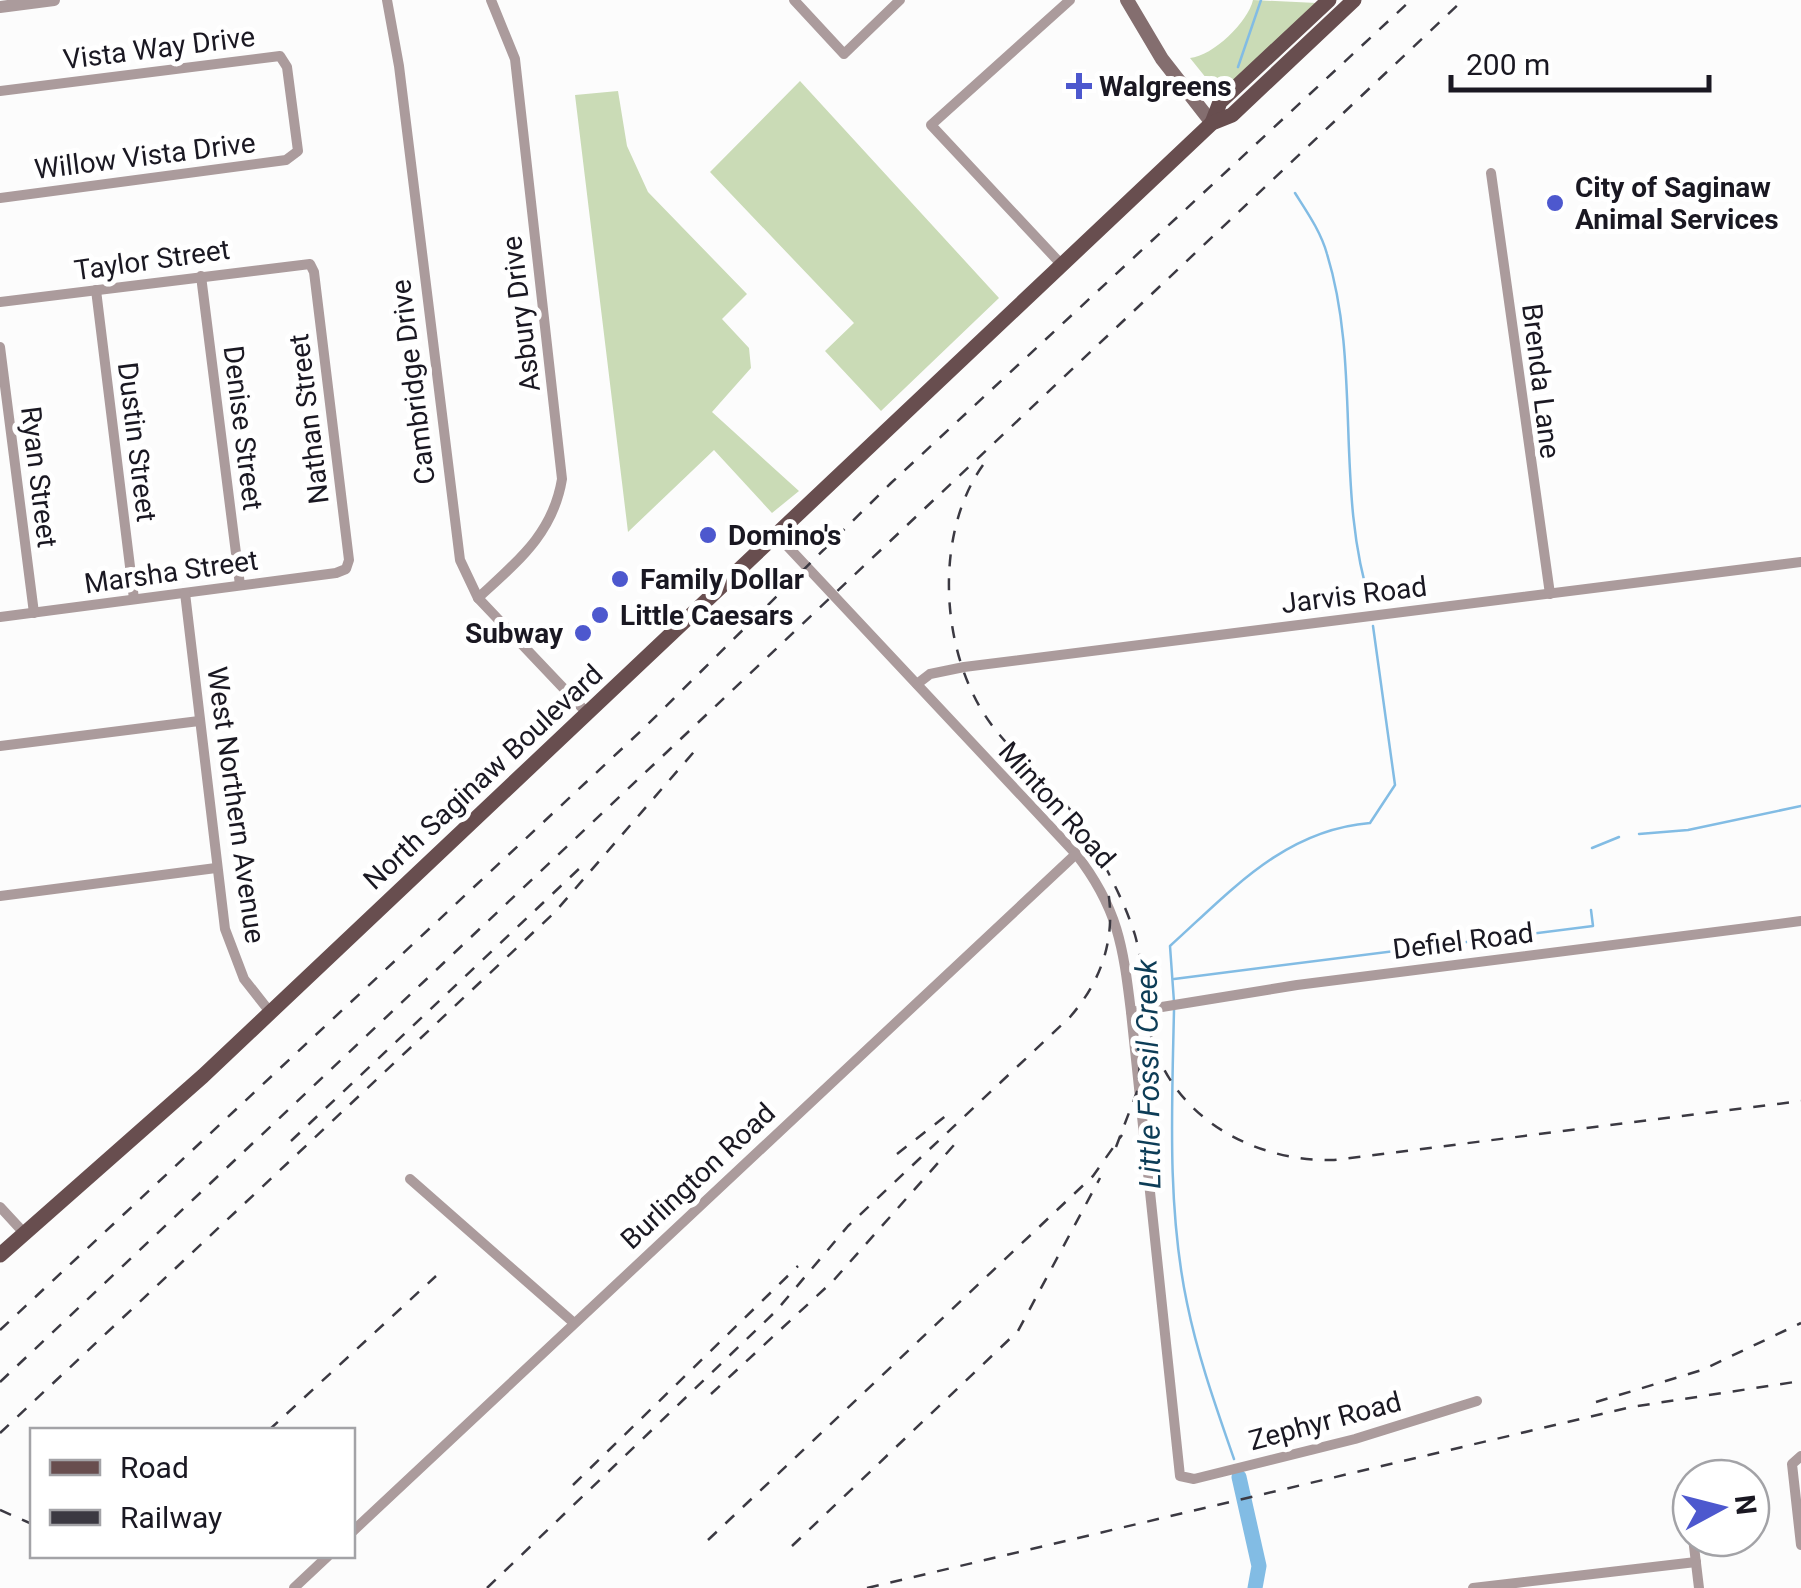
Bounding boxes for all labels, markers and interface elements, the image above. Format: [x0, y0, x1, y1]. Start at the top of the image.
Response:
street label: Vista Way Drive [61, 20, 257, 76]
scale bar [1451, 30, 1708, 92]
text: 200 m [1466, 47, 1550, 82]
place label: Walgreens [1099, 70, 1232, 103]
marker: Walgreens [1068, 75, 1090, 97]
street label: Willow Vista Drive [33, 126, 257, 186]
place label: City of Saginaw Animal Services [1575, 171, 1779, 236]
marker: City of Saginaw Animal Services [1544, 192, 1566, 214]
street label: Taylor Street [72, 233, 232, 287]
street label: Asbury Drive [495, 234, 547, 394]
street label: Cambridge Drive [384, 278, 442, 486]
street label: Brenda Lane [1515, 302, 1567, 460]
street label: Nathan Street [282, 332, 336, 506]
street label: Denise Street [217, 344, 269, 512]
street label: Dustin Street [111, 360, 163, 524]
street label: Ryan Street [14, 405, 64, 549]
place label: Domino's [728, 519, 841, 552]
marker: Domino's [697, 524, 719, 546]
street label: Marsha Street [82, 543, 260, 601]
place label: Family Dollar [640, 563, 804, 596]
marker: Family Dollar [609, 568, 631, 590]
street label: Jarvis Road [1279, 570, 1429, 620]
place label: Little Caesars [620, 599, 793, 632]
marker: Little Caesars [589, 604, 611, 626]
place label: Subway [465, 617, 564, 650]
marker: Subway [572, 622, 594, 644]
street label: North Saginaw Boulevard [357, 658, 609, 896]
street label: West Northern Avenue [200, 665, 272, 945]
street label: Minton Road [992, 735, 1122, 875]
street label: Defiel Road [1391, 916, 1535, 966]
water label: Little Fossil Creek [1128, 958, 1168, 1189]
street label: Burlington Road [614, 1096, 782, 1256]
street label: Zephyr Road [1245, 1385, 1405, 1457]
legend [30, 1428, 355, 1558]
text: Road [120, 1450, 189, 1485]
north arrow [1671, 1458, 1771, 1558]
text: N [1728, 1493, 1763, 1517]
text: Railway [120, 1500, 222, 1535]

